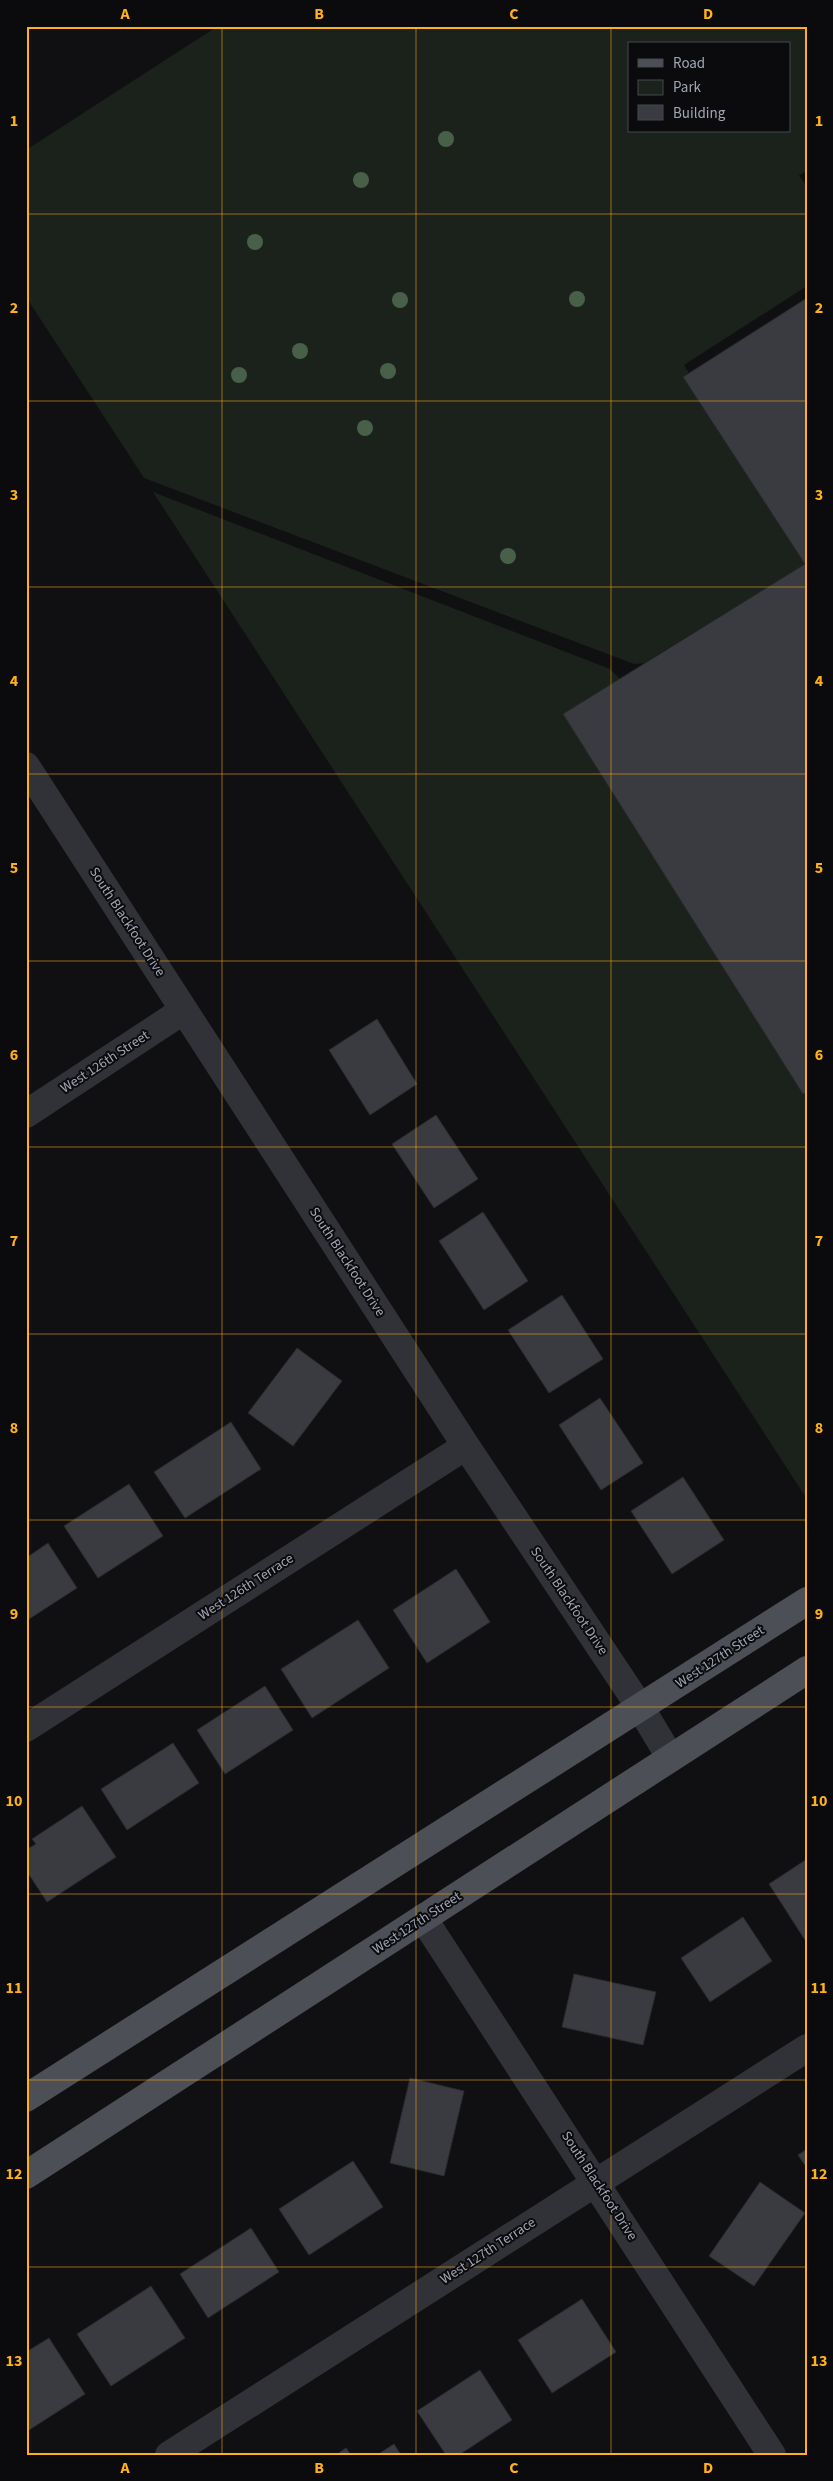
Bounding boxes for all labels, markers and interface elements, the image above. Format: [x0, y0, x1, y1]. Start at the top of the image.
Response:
text: A [119, 3, 130, 25]
text: B [314, 3, 324, 25]
text: C [509, 3, 519, 25]
text: D [703, 3, 713, 25]
legend [628, 42, 790, 132]
text: Road [673, 53, 705, 74]
text: Park [673, 77, 702, 98]
text: Building [673, 103, 726, 124]
text: 1 [10, 110, 18, 132]
text: 1 [815, 110, 823, 132]
text: 2 [10, 297, 18, 319]
text: 2 [815, 297, 823, 319]
text: 3 [10, 484, 18, 506]
text: 3 [815, 484, 823, 506]
text: 4 [10, 670, 19, 692]
text: 4 [815, 670, 824, 692]
text: 5 [10, 857, 18, 879]
text: 5 [815, 857, 823, 879]
street label: South Blackfoot Drive [84, 863, 170, 981]
street label: West 126th Street [57, 1026, 154, 1098]
text: 6 [10, 1044, 18, 1066]
text: 6 [815, 1044, 823, 1066]
street label: South Blackfoot Drive [304, 1203, 390, 1321]
text: 7 [10, 1230, 18, 1252]
text: 7 [815, 1230, 823, 1252]
text: 8 [10, 1417, 18, 1439]
text: 8 [815, 1417, 823, 1439]
street label: South Blackfoot Drive [525, 1543, 613, 1659]
street label: West 126th Terrace [194, 1549, 298, 1625]
text: 9 [10, 1603, 18, 1625]
text: 9 [815, 1603, 823, 1625]
street label: West 127th Street [672, 1621, 769, 1693]
text: 10 [6, 1790, 22, 1812]
text: 10 [811, 1790, 827, 1812]
street label: West 127th Street [369, 1887, 466, 1959]
text: 11 [6, 1977, 22, 1999]
text: 11 [811, 1977, 827, 1999]
street label: South Blackfoot Drive [556, 2127, 642, 2245]
text: 12 [6, 2163, 22, 2185]
text: 12 [811, 2163, 827, 2185]
street label: West 127th Terrace [436, 2213, 540, 2289]
text: 13 [6, 2350, 22, 2372]
text: 13 [811, 2350, 827, 2372]
text: A [119, 2457, 130, 2479]
text: B [314, 2457, 324, 2479]
text: C [509, 2457, 519, 2479]
text: D [703, 2457, 713, 2479]

